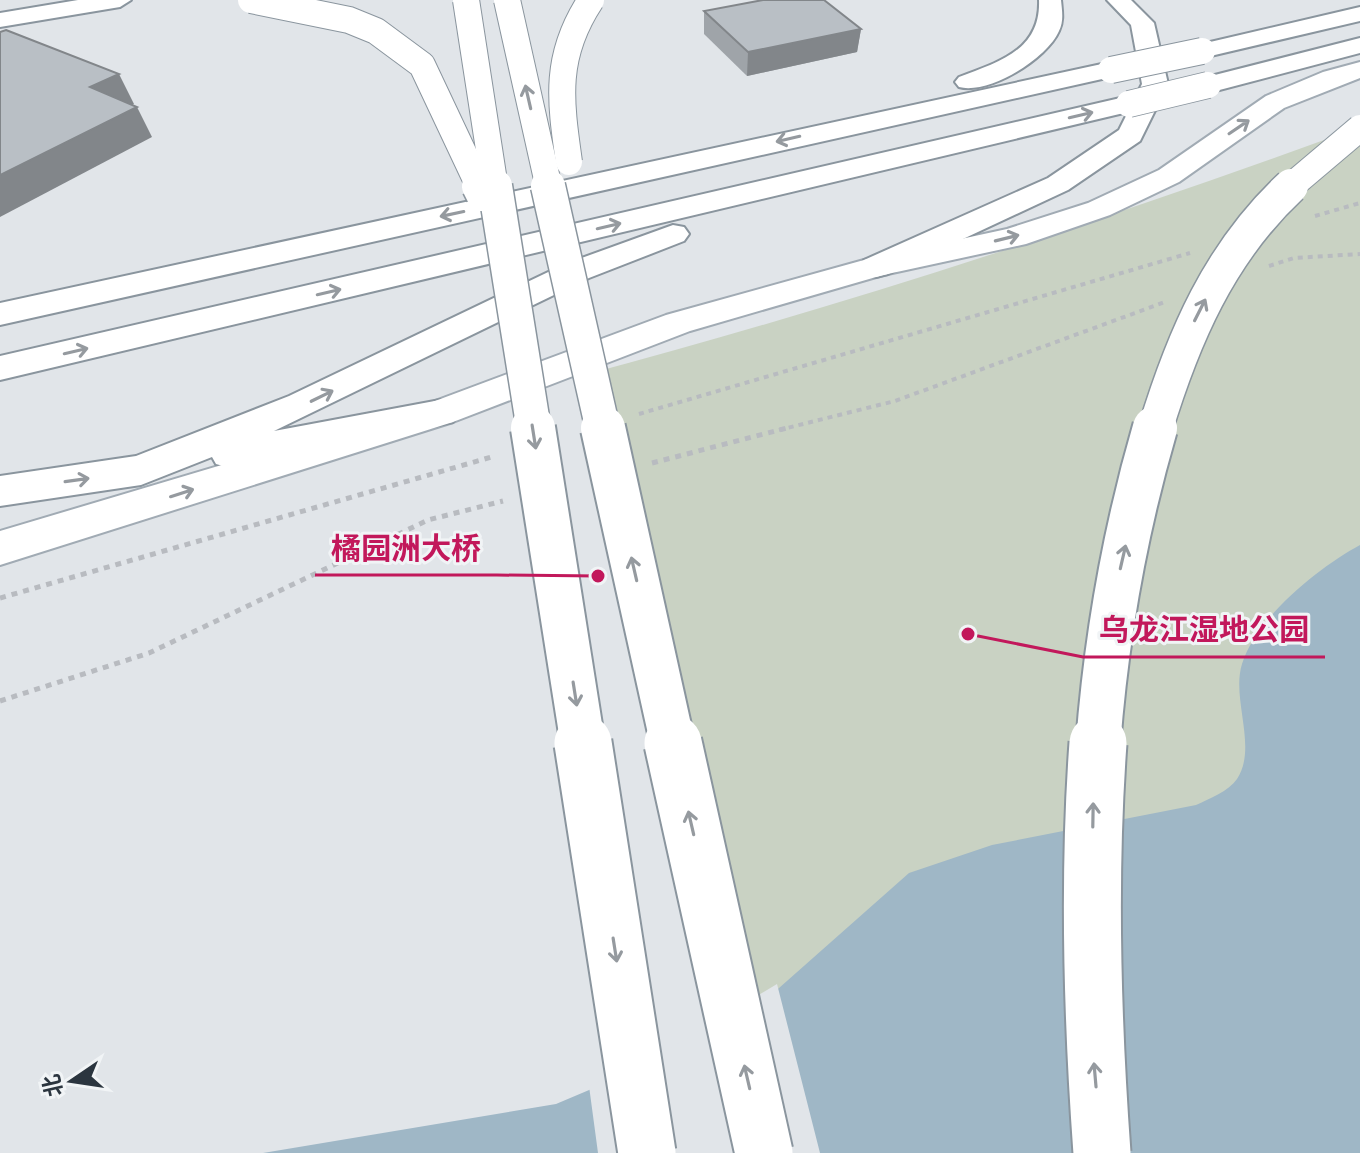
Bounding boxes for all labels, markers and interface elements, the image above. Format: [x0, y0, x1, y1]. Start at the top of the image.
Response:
one-way arrow [520, 85, 535, 110]
one-way arrow [1067, 107, 1093, 122]
one-way arrow [1227, 118, 1250, 134]
one-way arrow [776, 133, 801, 148]
one-way arrow [440, 207, 466, 222]
one-way arrow [596, 217, 622, 232]
one-way arrow [993, 230, 1019, 245]
one-way arrow [316, 283, 342, 298]
one-way arrow [1192, 298, 1208, 322]
one-way arrow [63, 342, 88, 357]
one-way arrow [309, 387, 333, 403]
one-way arrow [527, 424, 542, 449]
one-way arrow [64, 472, 89, 487]
one-way arrow [169, 484, 194, 499]
callout: 橘园洲大桥 [315, 521, 497, 575]
text: 橘园洲大桥 [331, 532, 481, 568]
one-way arrow [1116, 545, 1131, 571]
one-way arrow [626, 557, 641, 583]
callout: 乌龙江湿地公园 [1083, 603, 1325, 657]
text: 乌龙江湿地公园 [1099, 613, 1309, 649]
one-way arrow [568, 680, 583, 706]
one-way arrow [1085, 802, 1101, 829]
one-way arrow [683, 811, 698, 836]
one-way arrow [608, 937, 623, 963]
north arrow [32, 1041, 112, 1121]
one-way arrow [1087, 1062, 1102, 1089]
one-way arrow [739, 1065, 754, 1090]
text: 北 [38, 1071, 70, 1099]

